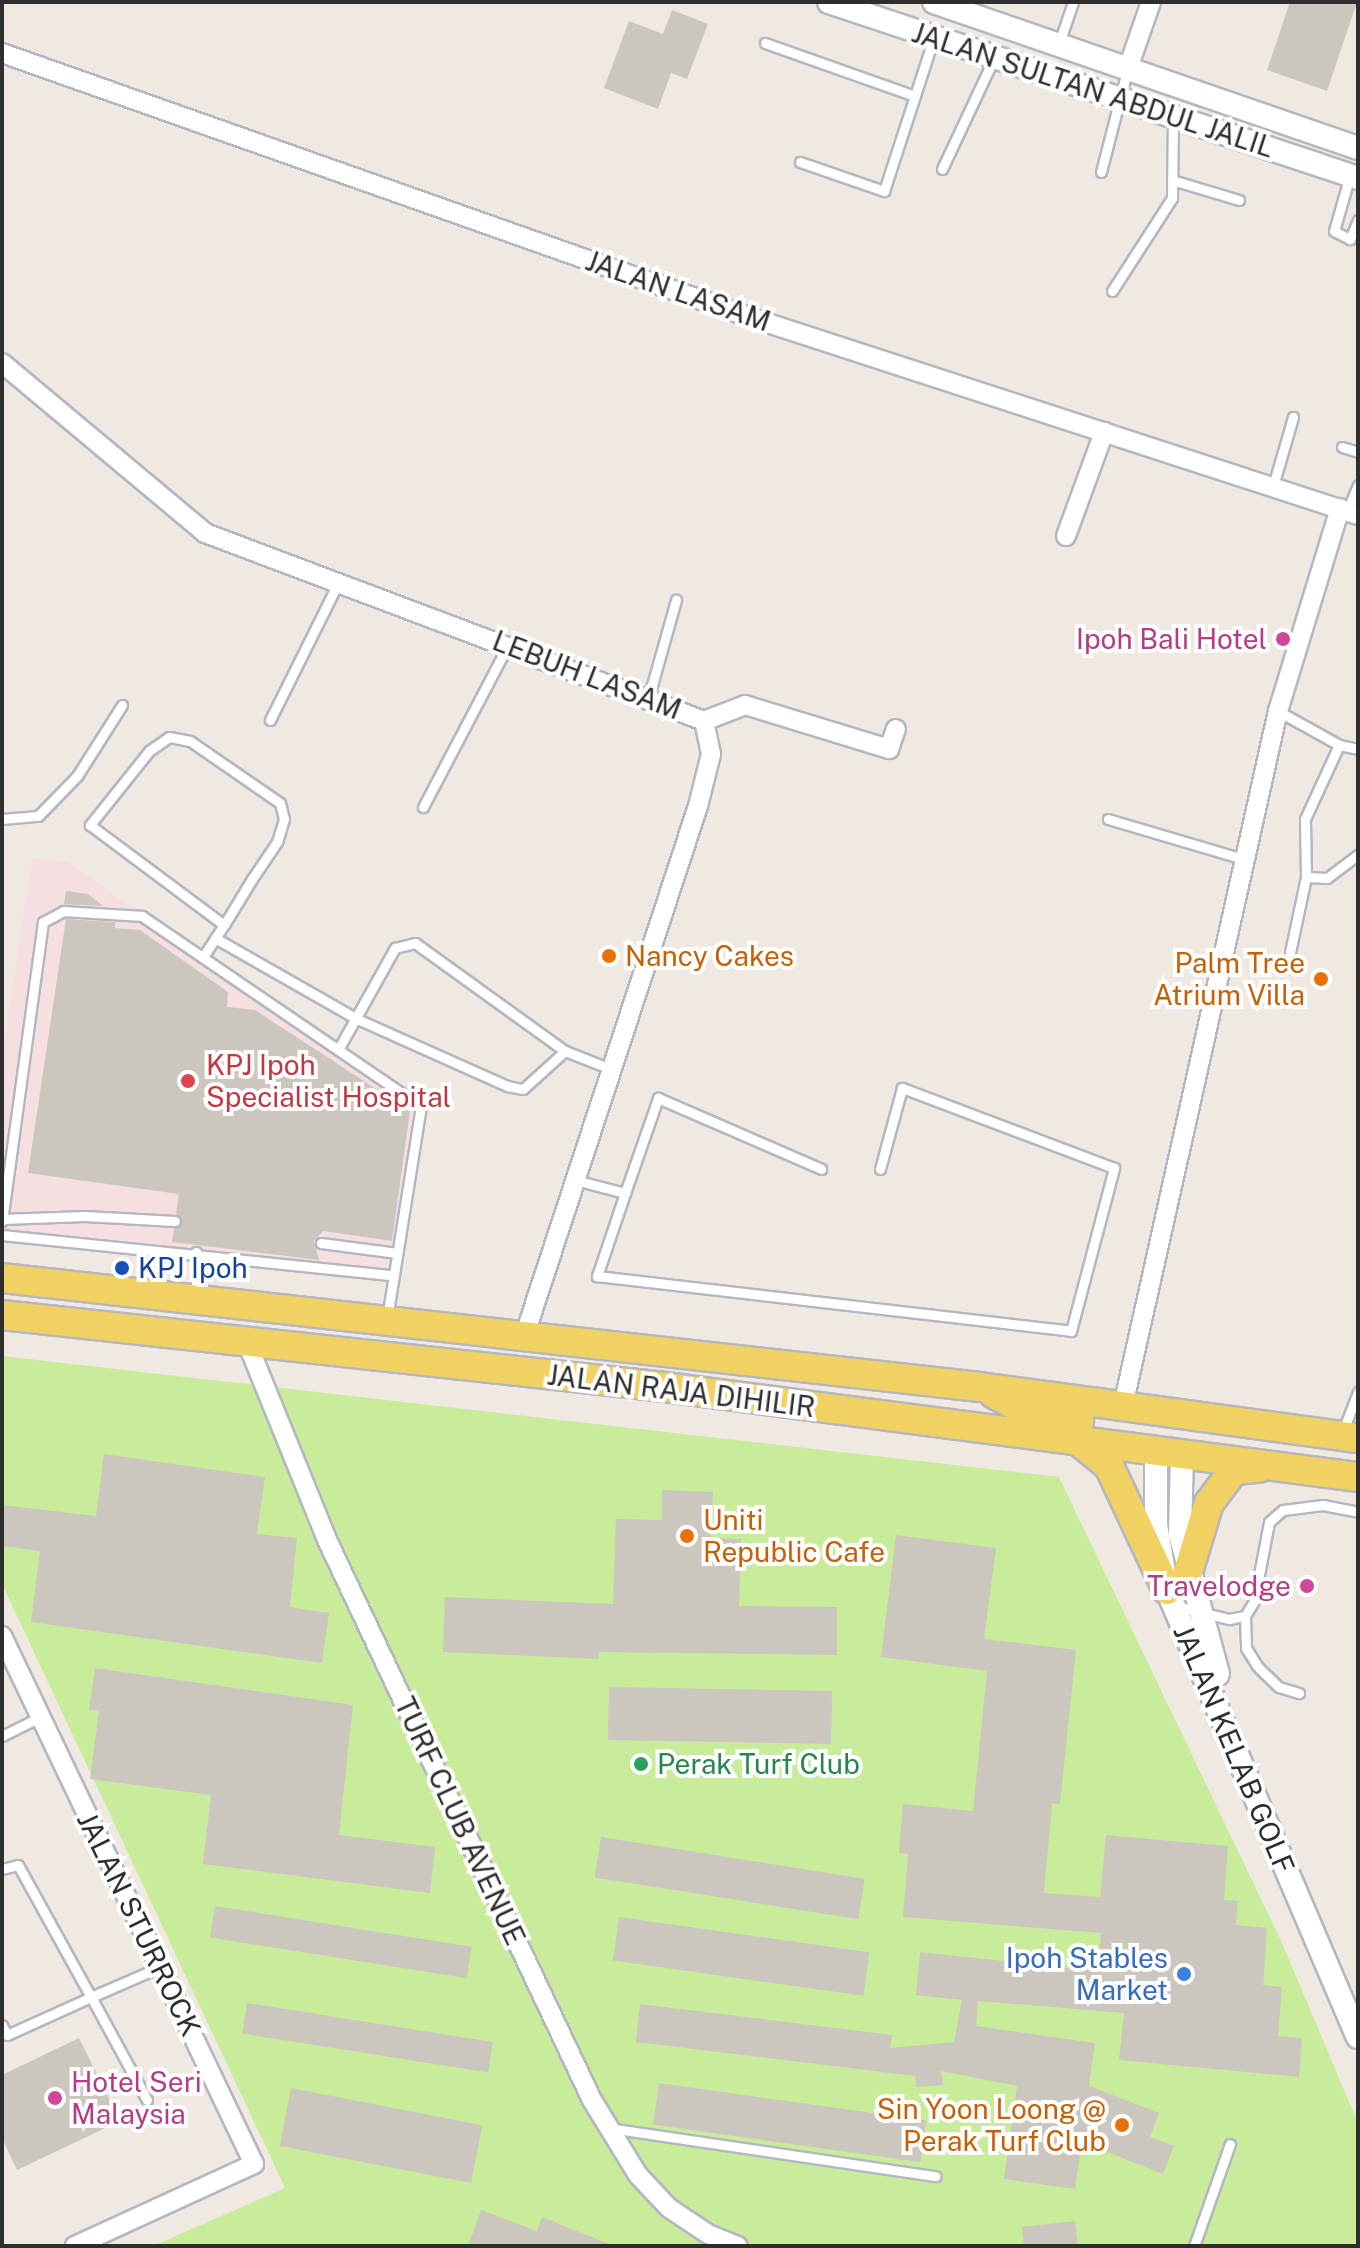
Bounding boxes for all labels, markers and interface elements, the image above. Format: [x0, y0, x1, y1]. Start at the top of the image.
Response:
street label: JALAN SULTAN ABDUL JALIL [908, 15, 1278, 165]
street label: JALAN LASAM [581, 244, 775, 338]
place label: Ipoh Bali Hotel [1076, 622, 1267, 656]
street label: LEBUH LASAM [488, 624, 686, 726]
marker: Ipoh Bali Hotel [1274, 630, 1292, 648]
place label: Nancy Cakes [625, 939, 794, 973]
place label: Palm Tree Atrium Villa [1153, 946, 1305, 1012]
marker: Nancy Cakes [600, 947, 618, 965]
marker: Palm Tree Atrium Villa [1312, 970, 1330, 988]
place label: KPJ Ipoh Specialist Hospital [206, 1048, 451, 1114]
marker: KPJ Ipoh Specialist Hospital [177, 1070, 199, 1092]
place label: KPJ Ipoh [138, 1251, 248, 1285]
marker: KPJ Ipoh [113, 1259, 131, 1277]
street label: JALAN RAJA DIHILIR [545, 1358, 817, 1424]
place label: Uniti Republic Cafe [703, 1503, 885, 1569]
marker: Uniti Republic Cafe [678, 1527, 696, 1545]
place label: Travelodge [1147, 1569, 1291, 1603]
marker: Travelodge [1298, 1577, 1316, 1595]
street label: JALAN KELAB GOLF [1166, 1620, 1302, 1878]
street label: TURF CLUB AVENUE [388, 1692, 532, 1950]
place label: Perak Turf Club [657, 1747, 860, 1781]
marker: Perak Turf Club [632, 1755, 650, 1773]
street label: JALAN STURROCK [70, 1806, 208, 2042]
place label: Ipoh Stables Market [1006, 1941, 1168, 2007]
marker: Ipoh Stables Market [1175, 1965, 1193, 1983]
place label: Hotel Seri Malaysia [71, 2065, 202, 2131]
marker: Hotel Seri Malaysia [46, 2089, 64, 2107]
place label: Sin Yoon Loong @ Perak Turf Club [876, 2092, 1106, 2158]
marker: Sin Yoon Loong @ Perak Turf Club [1113, 2116, 1131, 2134]

